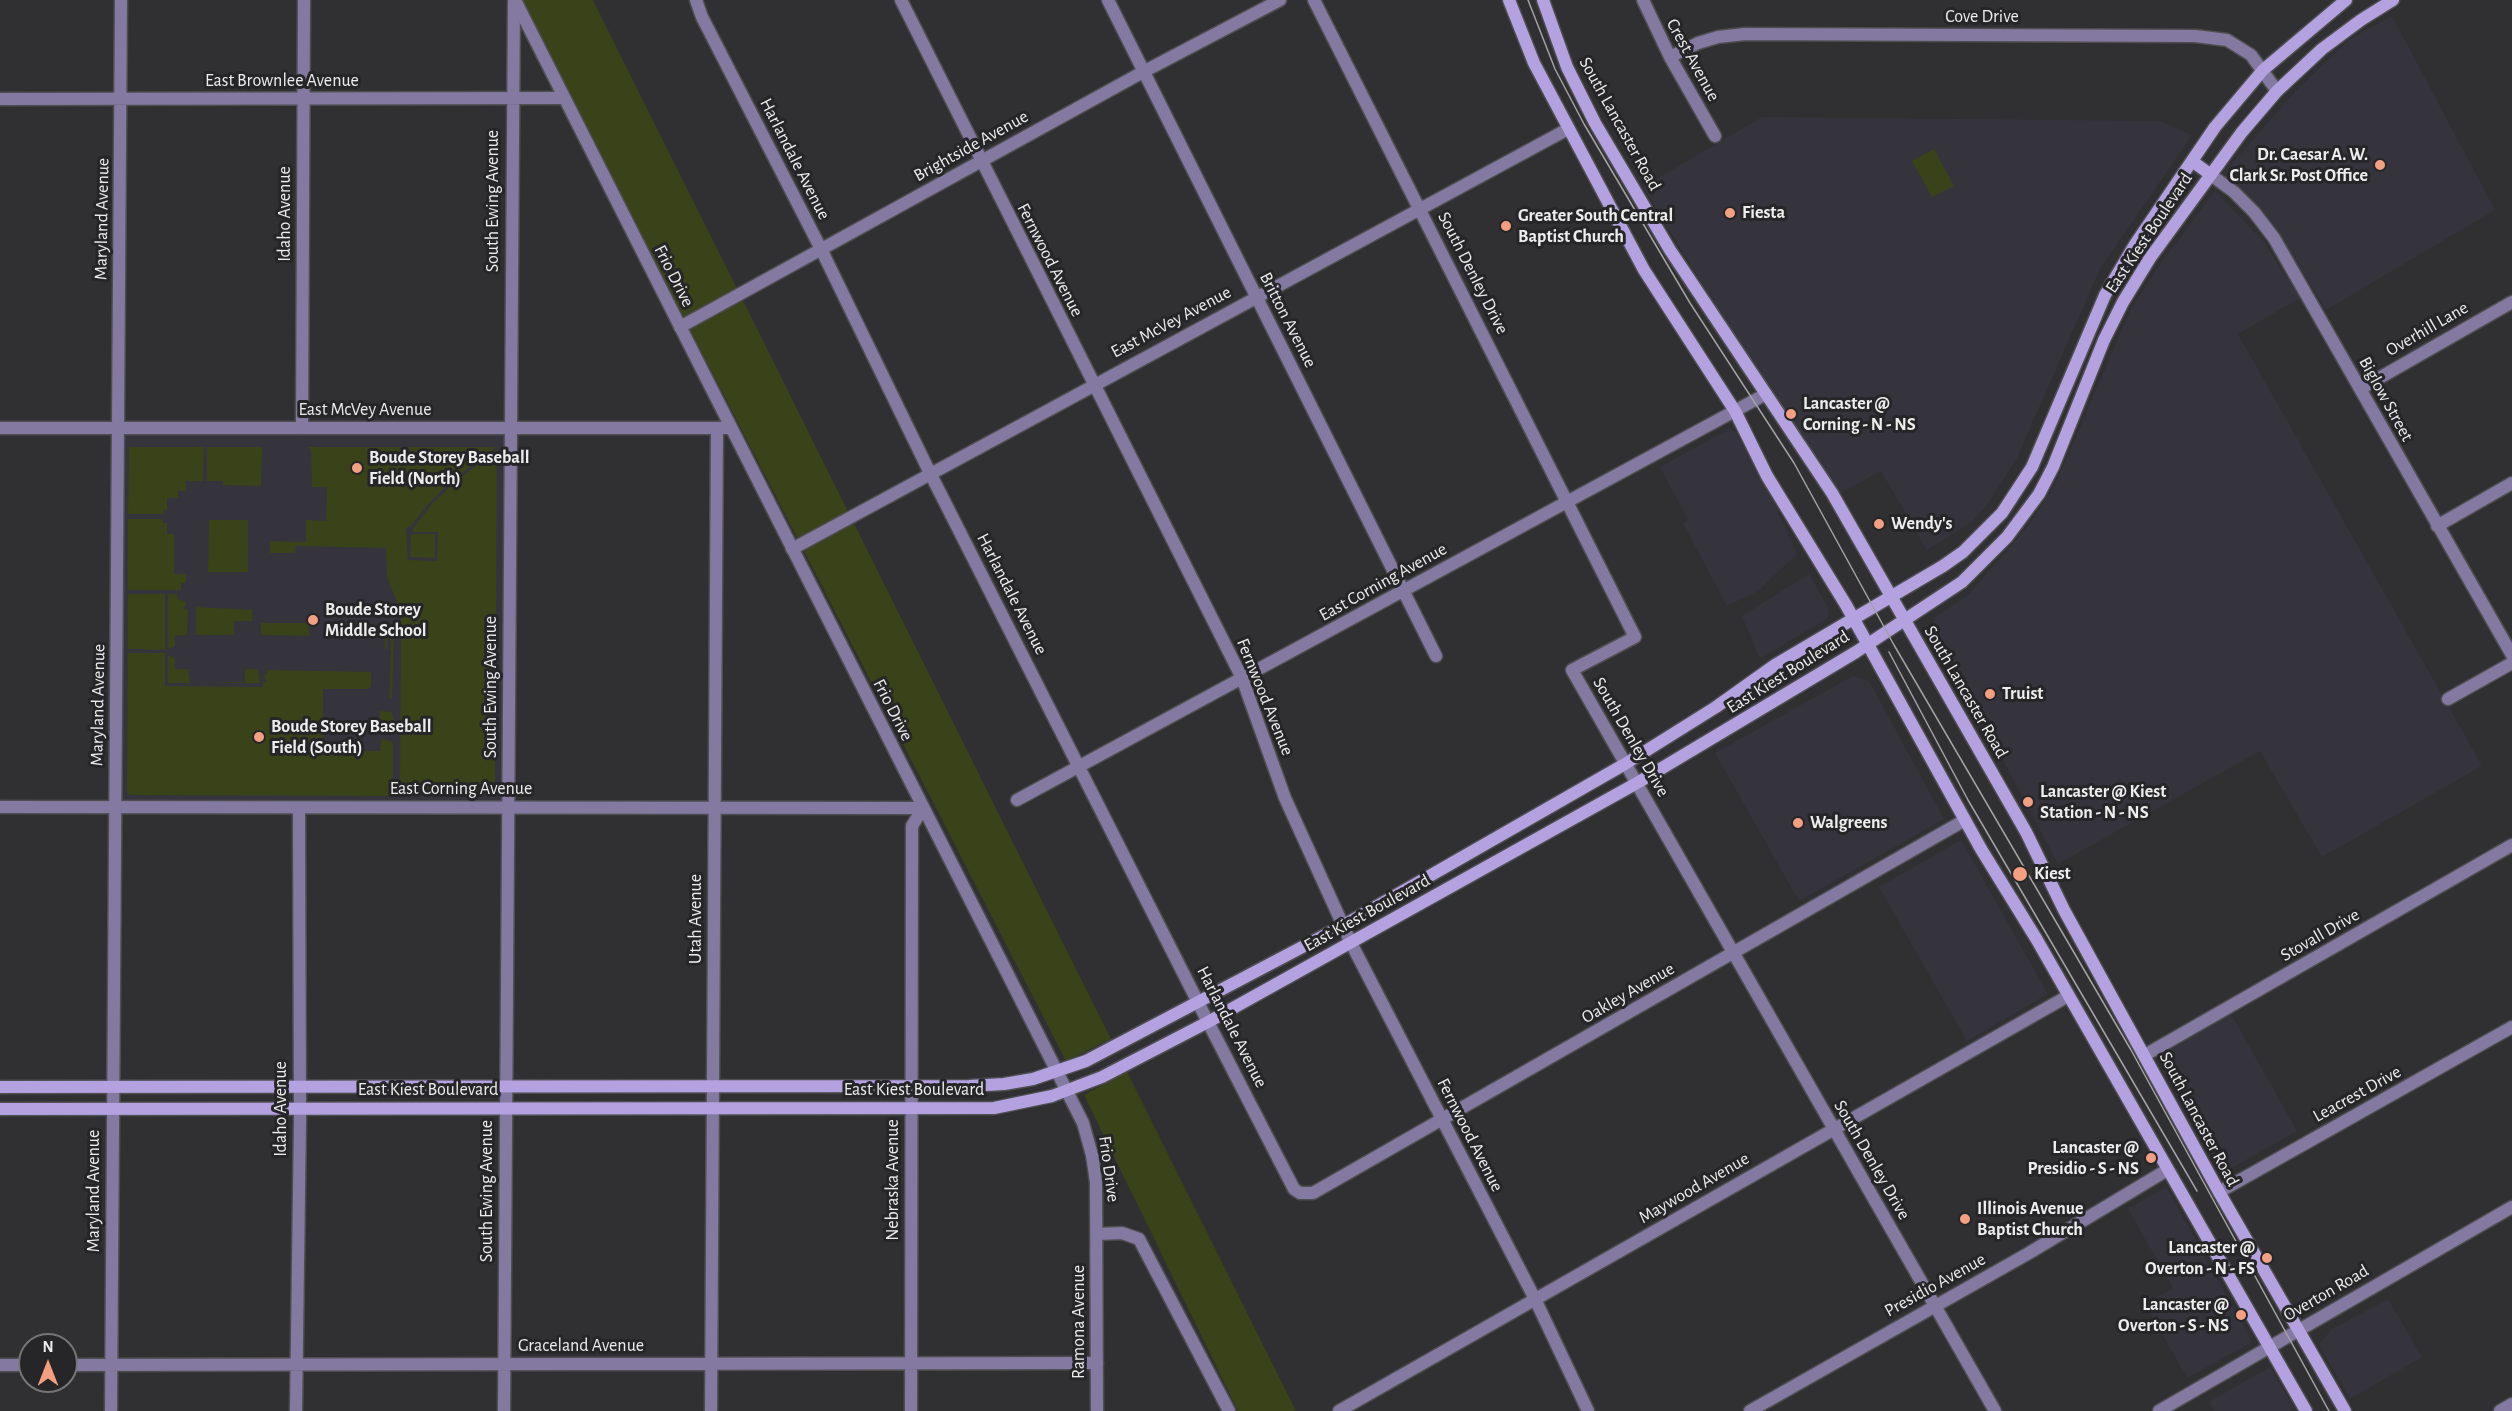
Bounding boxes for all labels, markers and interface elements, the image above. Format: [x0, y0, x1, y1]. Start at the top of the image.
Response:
street label: Cove Drive [1945, 6, 2019, 28]
street label: Crest Avenue [1662, 15, 1724, 105]
street label: South Lancaster Road [1574, 54, 1666, 194]
street label: East Brownlee Avenue [205, 70, 359, 92]
street label: Harlandale Avenue [755, 95, 835, 223]
street label: Brightside Avenue [910, 106, 1032, 186]
street label: South Ewing Avenue [482, 130, 504, 272]
place label: Dr. Caesar A. W. Clark Sr. Post Office [2229, 144, 2368, 186]
street label: Maryland Avenue [90, 158, 114, 280]
marker: Dr. Caesar A. W. Clark Sr. Post Office [2373, 158, 2387, 172]
street label: Idaho Avenue [274, 166, 296, 262]
street label: East Kiest Boulevard [2101, 169, 2197, 297]
street label: Fernwood Avenue [1012, 200, 1088, 320]
place label: Fiesta [1742, 202, 1785, 224]
place label: Greater South Central Baptist Church [1518, 205, 1673, 248]
marker: Fiesta [1723, 206, 1737, 220]
street label: South Denley Drive [1433, 208, 1513, 338]
marker: Greater South Central Baptist Church [1499, 219, 1513, 233]
street label: Frio Drive [649, 241, 699, 311]
street label: Britton Avenue [1255, 269, 1321, 371]
street label: East McVey Avenue [1107, 281, 1235, 363]
street label: Overhill Lane [2382, 297, 2472, 361]
street label: Biglow Street [2354, 353, 2418, 445]
place label: Lancaster @ Corning - N - NS [1803, 393, 1916, 436]
street label: East McVey Avenue [298, 399, 432, 421]
marker: Lancaster @ Corning - N - NS [1784, 407, 1798, 421]
place label: Boude Storey Baseball Field (North) [369, 447, 529, 490]
marker: Boude Storey Baseball Field (North) [350, 461, 364, 475]
place label: Wendy's [1891, 513, 1952, 535]
marker: Wendy's [1872, 517, 1886, 531]
street label: Harlandale Avenue [972, 530, 1052, 658]
street label: East Corning Avenue [1315, 538, 1451, 626]
place label: Boude Storey Middle School [325, 599, 427, 642]
marker: Boude Storey Middle School [306, 613, 320, 627]
street label: South Ewing Avenue [480, 616, 502, 758]
street label: South Lancaster Road [1919, 622, 2013, 762]
street label: East Kiest Boulevard [1723, 626, 1853, 718]
street label: Fernwood Avenue [1232, 635, 1298, 759]
street label: Maryland Avenue [86, 644, 110, 766]
street label: South Denley Drive [1588, 673, 1674, 801]
street label: Frio Drive [868, 675, 918, 745]
place label: Truist [2002, 683, 2043, 705]
marker: Truist [1983, 687, 1997, 701]
place label: Boude Storey Baseball Field (South) [271, 716, 431, 758]
marker: Boude Storey Baseball Field (South) [252, 730, 266, 744]
street label: East Corning Avenue [390, 778, 532, 800]
place label: Lancaster @ Kiest Station - N - NS [2040, 781, 2166, 824]
marker: Lancaster @ Kiest Station - N - NS [2021, 795, 2035, 809]
place label: Walgreens [1810, 812, 1887, 834]
marker: Walgreens [1791, 816, 1805, 830]
place label: Kiest [2034, 863, 2071, 885]
marker: Kiest [2011, 865, 2029, 883]
street label: East Kiest Boulevard [1300, 869, 1434, 957]
street label: Utah Avenue [685, 874, 707, 964]
street label: Stovall Drive [2277, 904, 2363, 966]
street label: Oakley Avenue [1578, 958, 1678, 1028]
street label: Harlandale Avenue [1192, 963, 1272, 1091]
street label: South Lancaster Road [2154, 1048, 2244, 1190]
street label: Idaho Avenue [270, 1061, 292, 1157]
street label: Leacrest Drive [2309, 1061, 2405, 1127]
street label: Fernwood Avenue [1432, 1075, 1508, 1195]
street label: East Kiest Boulevard [358, 1079, 498, 1101]
street label: East Kiest Boulevard [844, 1079, 984, 1101]
street label: South Denley Drive [1829, 1096, 1915, 1224]
street label: Nebraska Avenue [882, 1119, 904, 1241]
street label: South Ewing Avenue [476, 1120, 498, 1262]
street label: Maryland Avenue [83, 1130, 105, 1252]
street label: Frio Drive [1094, 1135, 1124, 1203]
place label: Lancaster @ Presidio - S - NS [2027, 1137, 2139, 1180]
street label: Maywood Avenue [1635, 1148, 1753, 1228]
marker: Lancaster @ Presidio - S - NS [2144, 1151, 2158, 1165]
place label: Illinois Avenue Baptist Church [1977, 1198, 2084, 1240]
marker: Illinois Avenue Baptist Church [1958, 1212, 1972, 1226]
place label: Lancaster @ Overton - N - FS [2145, 1237, 2255, 1280]
street label: Presidio Avenue [1881, 1248, 1989, 1322]
marker: Lancaster @ Overton - N - FS [2260, 1251, 2274, 1265]
street label: Overton Road [2279, 1260, 2373, 1326]
street label: Ramona Avenue [1068, 1265, 1090, 1379]
place label: Lancaster @ Overton - S - NS [2118, 1294, 2229, 1336]
marker: Lancaster @ Overton - S - NS [2234, 1308, 2248, 1322]
north arrow [18, 1333, 78, 1393]
street label: Graceland Avenue [518, 1335, 644, 1357]
text: N [42, 1339, 54, 1355]

